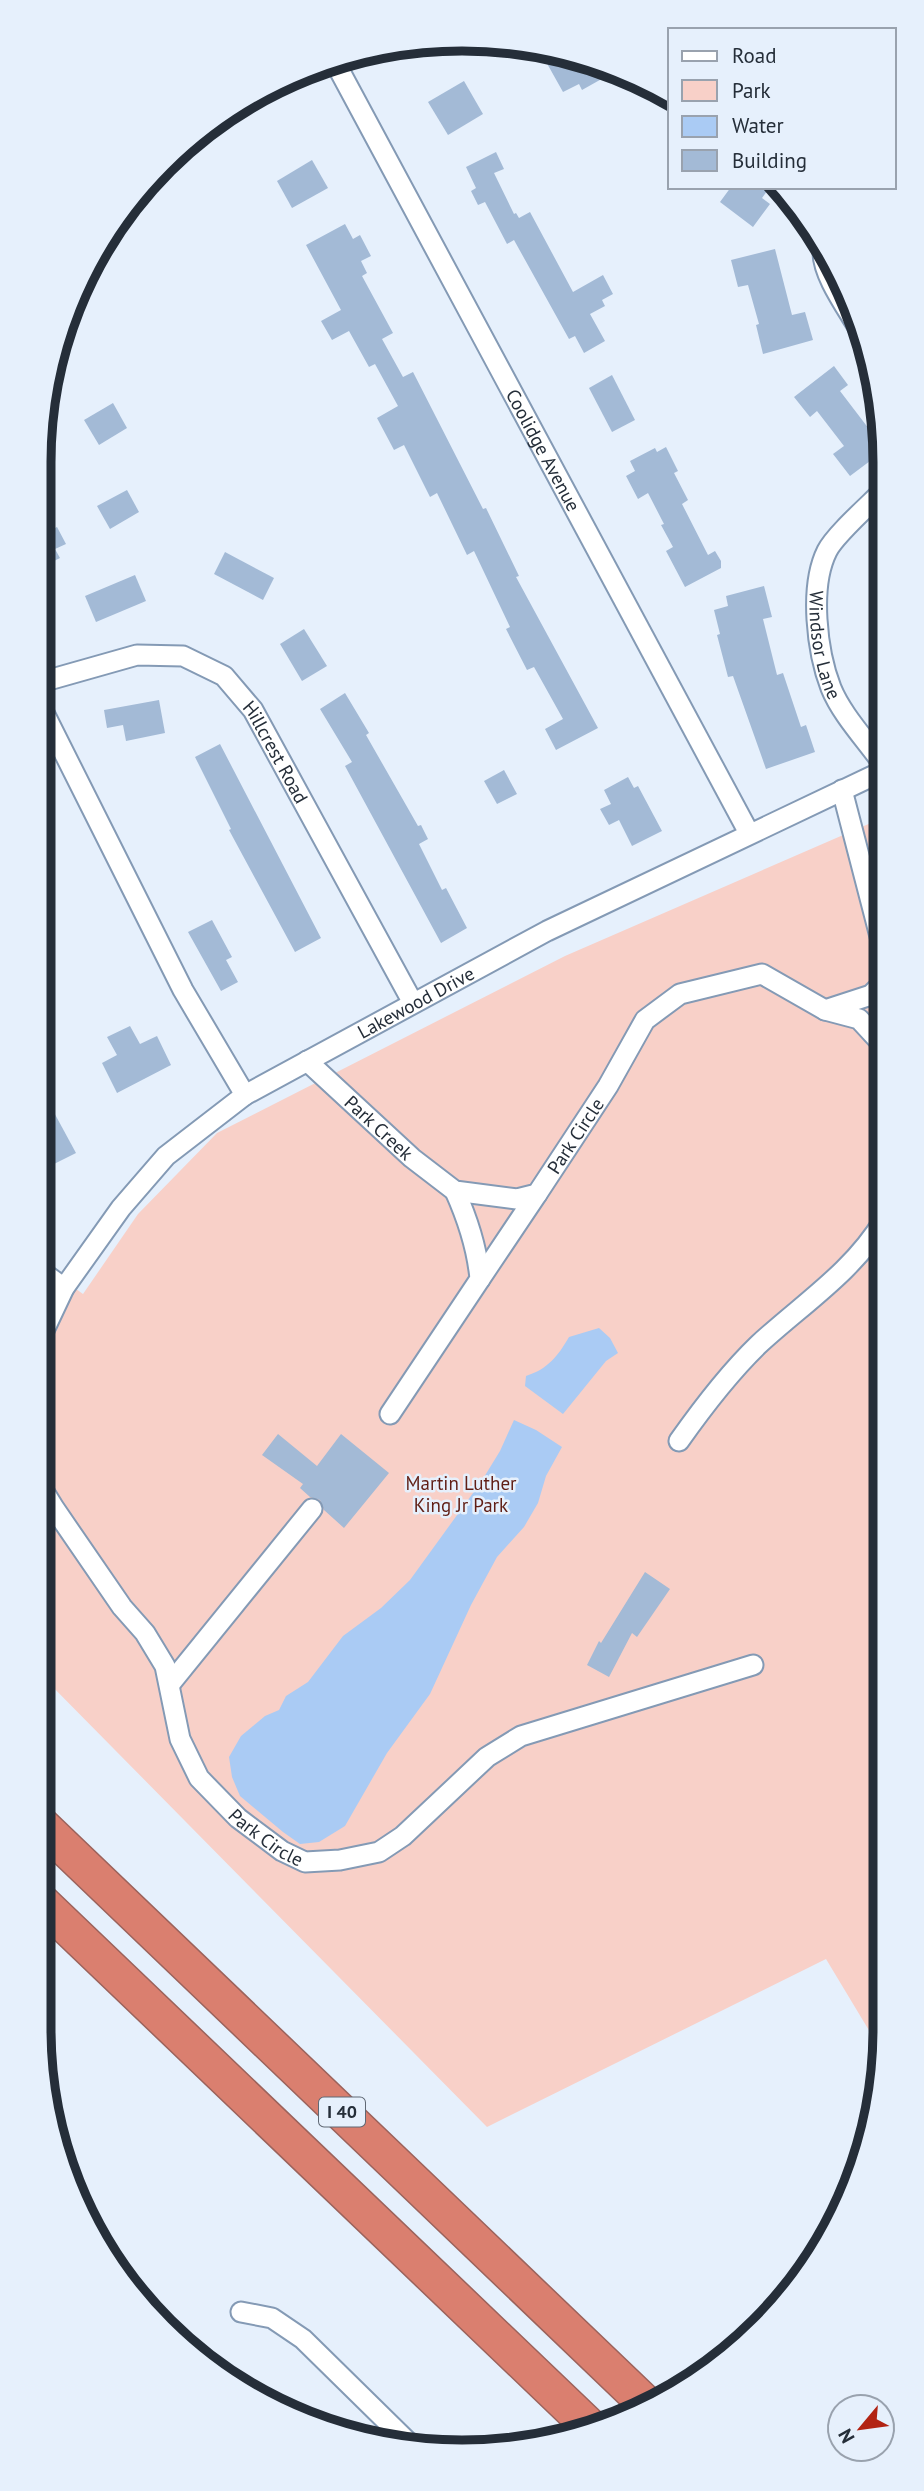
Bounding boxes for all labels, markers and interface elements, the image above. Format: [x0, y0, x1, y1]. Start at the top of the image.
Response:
legend [668, 28, 896, 189]
text: Road [732, 42, 776, 69]
text: Park [732, 77, 771, 104]
text: Water [732, 112, 784, 139]
text: Building [732, 147, 807, 174]
street label: Coolidge Avenue [501, 385, 586, 515]
street label: Windsor Lane [804, 590, 846, 703]
street label: Hillcrest Road [238, 695, 314, 808]
street label: Lakewood Drive [353, 961, 478, 1044]
street label: Park Creek [340, 1090, 418, 1165]
street label: Park Circle [542, 1093, 609, 1178]
park label: Martin Luther King Jr Park [405, 1471, 517, 1517]
street label: Park Circle [223, 1803, 307, 1871]
road number: I 40 [319, 2098, 365, 2126]
north arrow [826, 2393, 896, 2463]
text: N [833, 2425, 860, 2448]

